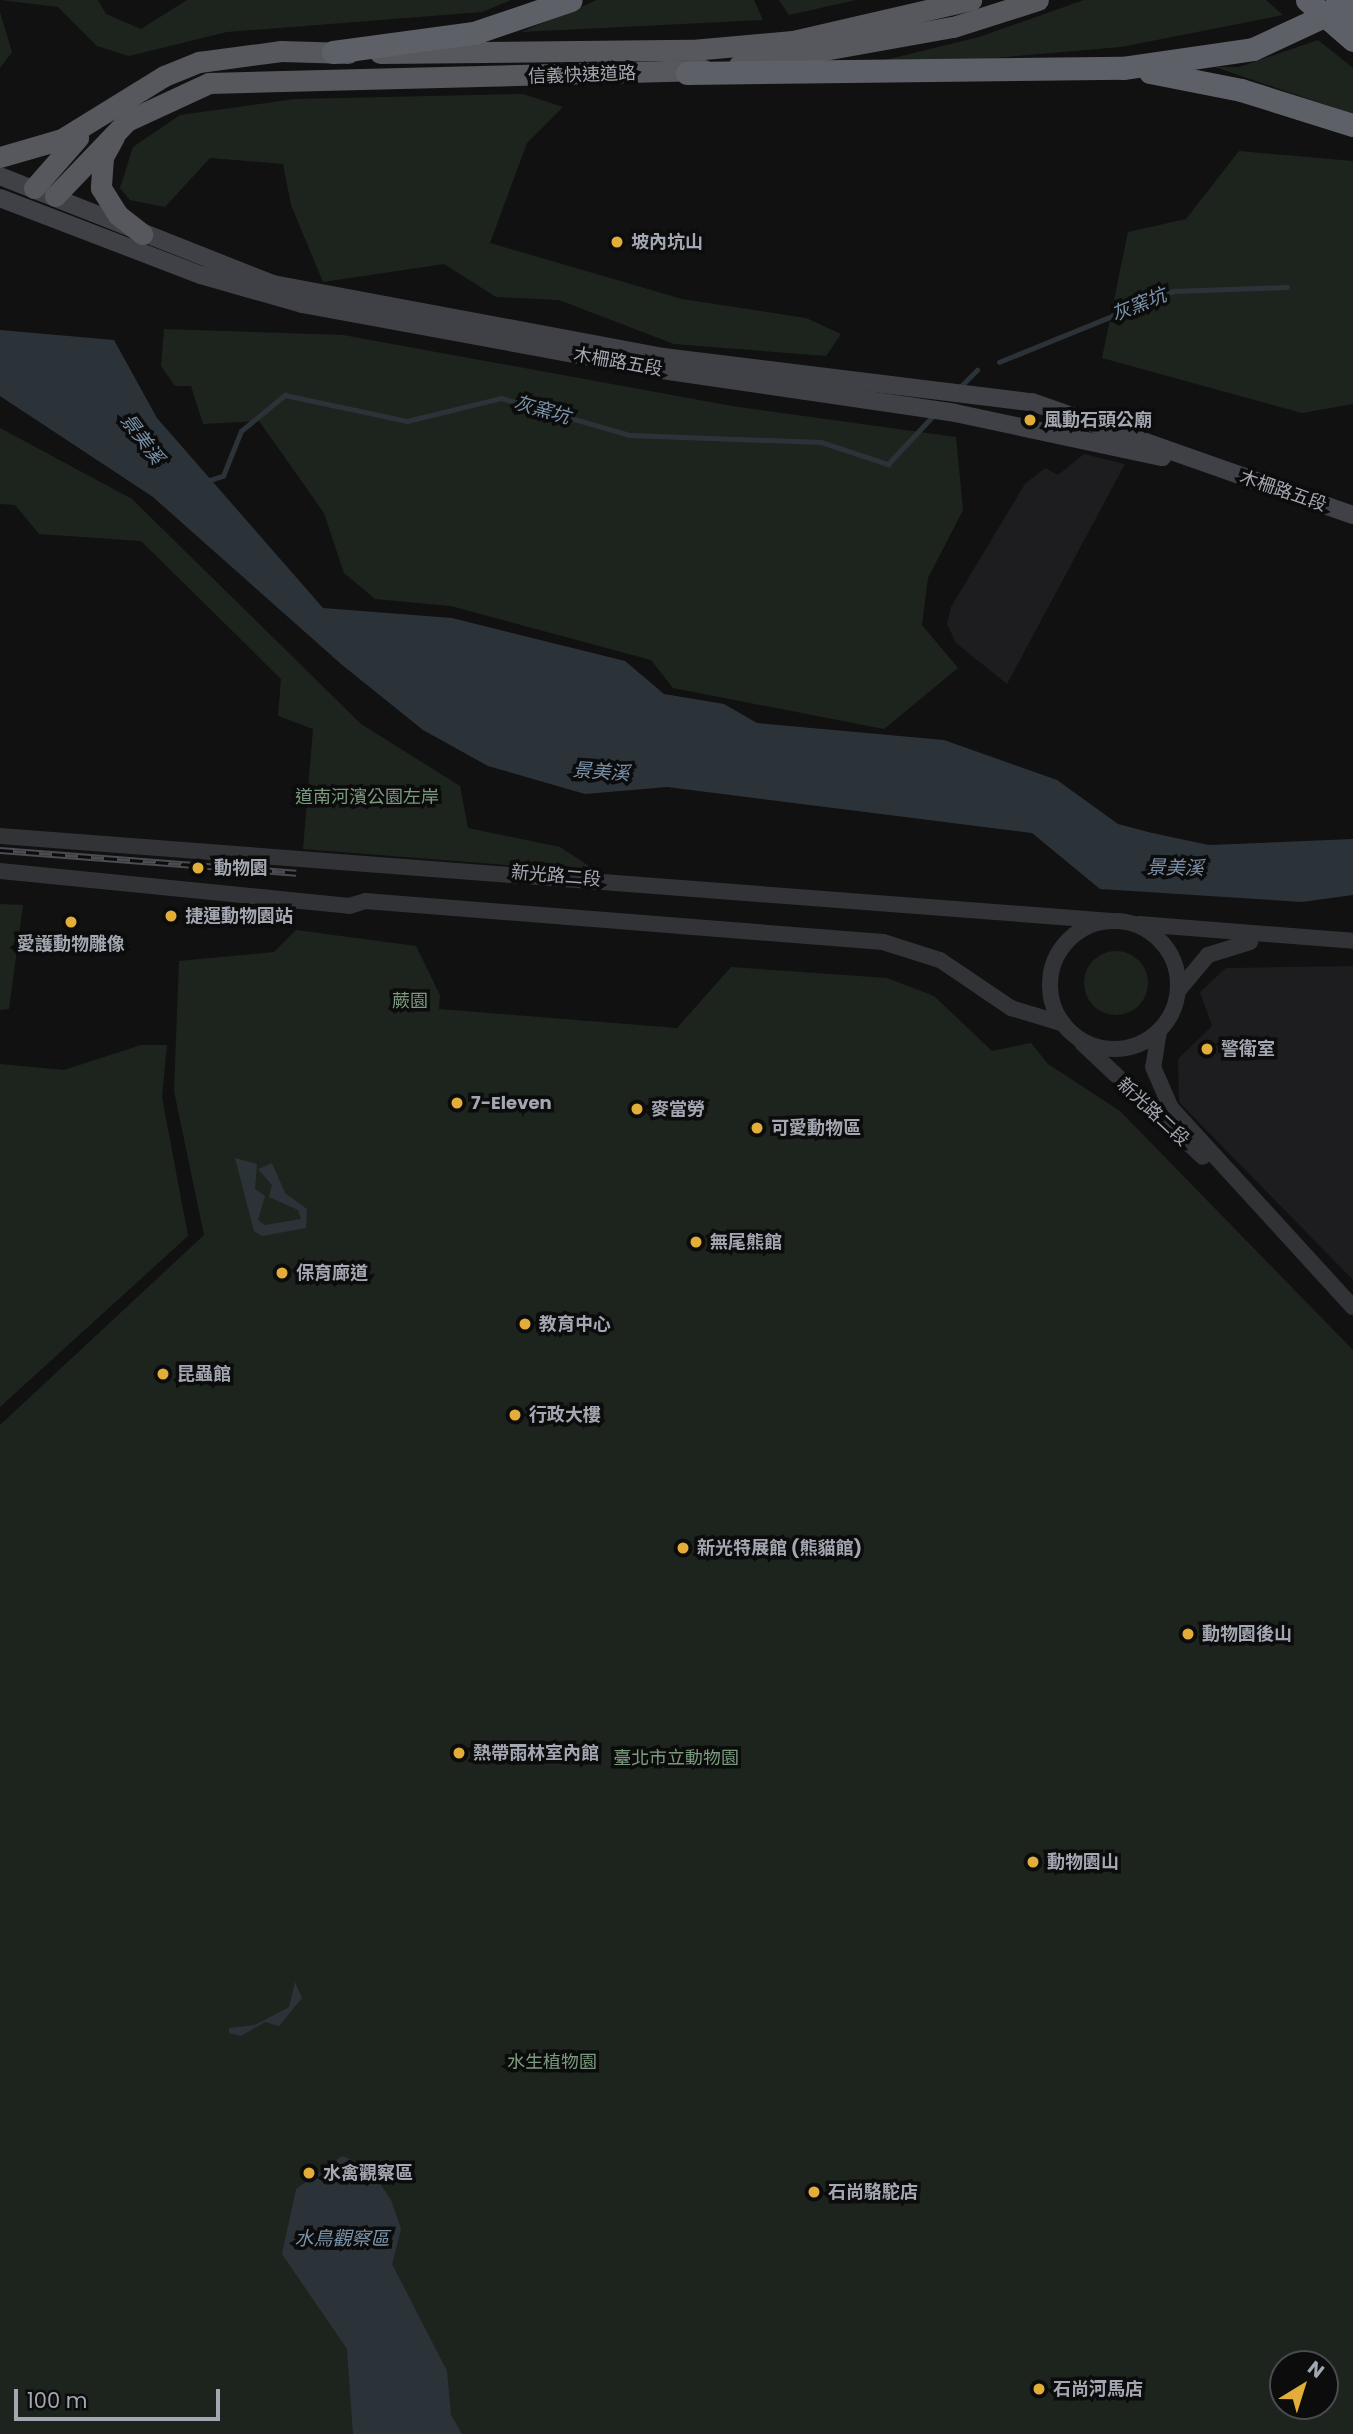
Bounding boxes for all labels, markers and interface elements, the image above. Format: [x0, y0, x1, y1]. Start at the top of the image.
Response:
street label: 信義快速道路 [528, 62, 636, 88]
place label: 坡內坑山 [631, 231, 703, 253]
marker: 坡內坑山 [609, 234, 625, 250]
water label: 灰窯坑 [1108, 284, 1170, 326]
street label: 木柵路五段 [572, 344, 664, 380]
water label: 灰窯坑 [511, 391, 573, 429]
water label: 景美溪 [116, 409, 168, 469]
place label: 風動石頭公廟 [1044, 409, 1152, 431]
marker: 風動石頭公廟 [1022, 412, 1038, 428]
street label: 木柵路五段 [1237, 466, 1329, 516]
water label: 景美溪 [572, 759, 630, 785]
park label: 道南河濱公園左岸 [295, 786, 439, 808]
water label: 景美溪 [1146, 856, 1204, 880]
place label: 動物園 [214, 857, 268, 879]
marker: 動物園 [188, 858, 208, 878]
street label: 新光路二段 [510, 861, 602, 891]
place label: 捷運動物園站 [185, 905, 293, 927]
marker: 捷運動物園站 [163, 908, 179, 924]
marker: 愛護動物雕像 [63, 914, 79, 930]
place label: 愛護動物雕像 [17, 933, 125, 955]
park label: 蕨園 [392, 990, 428, 1012]
place label: 警衛室 [1221, 1038, 1275, 1060]
marker: 警衛室 [1199, 1041, 1215, 1057]
street label: 新光路二段 [1113, 1073, 1193, 1151]
place label: 7-Eleven [471, 1092, 552, 1114]
marker: 7-Eleven [449, 1095, 465, 1111]
place label: 麥當勞 [651, 1098, 705, 1120]
marker: 麥當勞 [629, 1101, 645, 1117]
place label: 可愛動物區 [771, 1117, 861, 1139]
marker: 可愛動物區 [749, 1120, 765, 1136]
place label: 無尾熊館 [710, 1231, 782, 1253]
marker: 無尾熊館 [688, 1234, 704, 1250]
place label: 保育廊道 [296, 1262, 368, 1284]
marker: 保育廊道 [274, 1265, 290, 1281]
place label: 教育中心 [539, 1313, 611, 1335]
marker: 教育中心 [517, 1316, 533, 1332]
place label: 昆蟲館 [177, 1363, 231, 1385]
marker: 昆蟲館 [155, 1366, 171, 1382]
place label: 行政大樓 [529, 1404, 601, 1426]
marker: 行政大樓 [507, 1407, 523, 1423]
place label: 新光特展館 (熊貓館) [697, 1537, 862, 1559]
marker: 新光特展館 (熊貓館) [675, 1540, 691, 1556]
place label: 動物園後山 [1202, 1623, 1292, 1645]
marker: 動物園後山 [1180, 1626, 1196, 1642]
place label: 熱帶雨林室內館 [473, 1742, 599, 1764]
marker: 熱帶雨林室內館 [451, 1745, 467, 1761]
park label: 臺北市立動物園 [613, 1747, 739, 1769]
place label: 動物園山 [1047, 1851, 1119, 1873]
marker: 動物園山 [1025, 1854, 1041, 1870]
park label: 水生植物園 [507, 2051, 597, 2073]
place label: 水禽觀察區 [323, 2162, 413, 2184]
marker: 水禽觀察區 [301, 2165, 317, 2181]
place label: 石尚駱駝店 [828, 2181, 918, 2203]
marker: 石尚駱駝店 [806, 2184, 822, 2200]
water label: 水鳥觀察區 [295, 2228, 389, 2250]
north arrow [1269, 2350, 1339, 2420]
text: N [1302, 2355, 1330, 2385]
scale bar [18, 2374, 224, 2418]
place label: 石尚河馬店 [1053, 2378, 1143, 2400]
marker: 石尚河馬店 [1031, 2381, 1047, 2397]
text: 100 m [27, 2386, 87, 2415]

